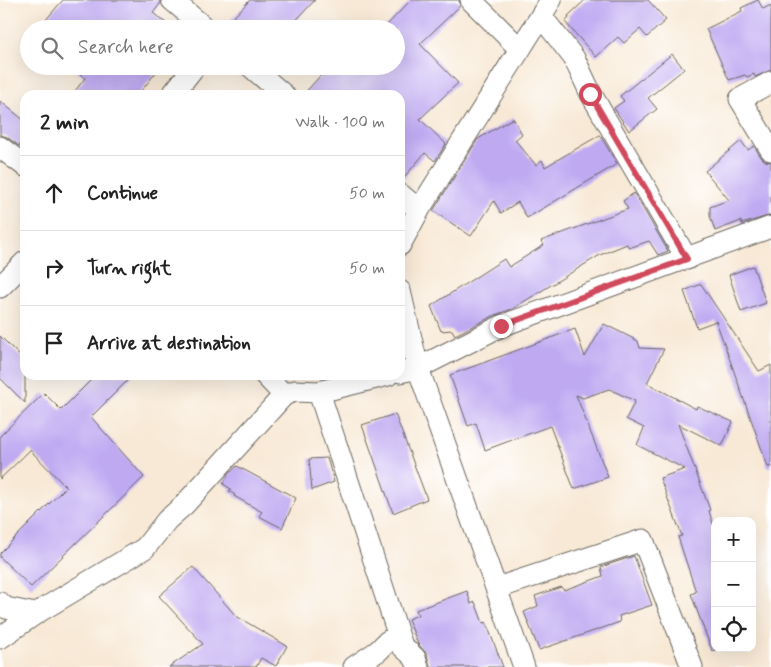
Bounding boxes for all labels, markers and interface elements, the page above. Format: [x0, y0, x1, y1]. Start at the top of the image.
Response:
search box [20, 20, 405, 75]
icon: search [38, 34, 66, 62]
text: Search here [78, 35, 174, 60]
route start [579, 83, 602, 106]
text: 2 min [40, 109, 89, 137]
text: Walk · 100 m [295, 112, 385, 133]
icon: ahead [40, 179, 68, 207]
text: Continue [87, 181, 158, 206]
text: 50 m [349, 183, 385, 204]
icon: right [40, 254, 68, 282]
text: Turn right [87, 256, 171, 281]
text: 50 m [349, 258, 385, 279]
route end [490, 315, 513, 338]
icon: arrive [40, 329, 68, 357]
text: Arrive at destination [87, 331, 251, 356]
map controls [711, 517, 756, 652]
button: + [711, 517, 756, 562]
button: − [711, 562, 756, 607]
button: locate [711, 607, 756, 652]

